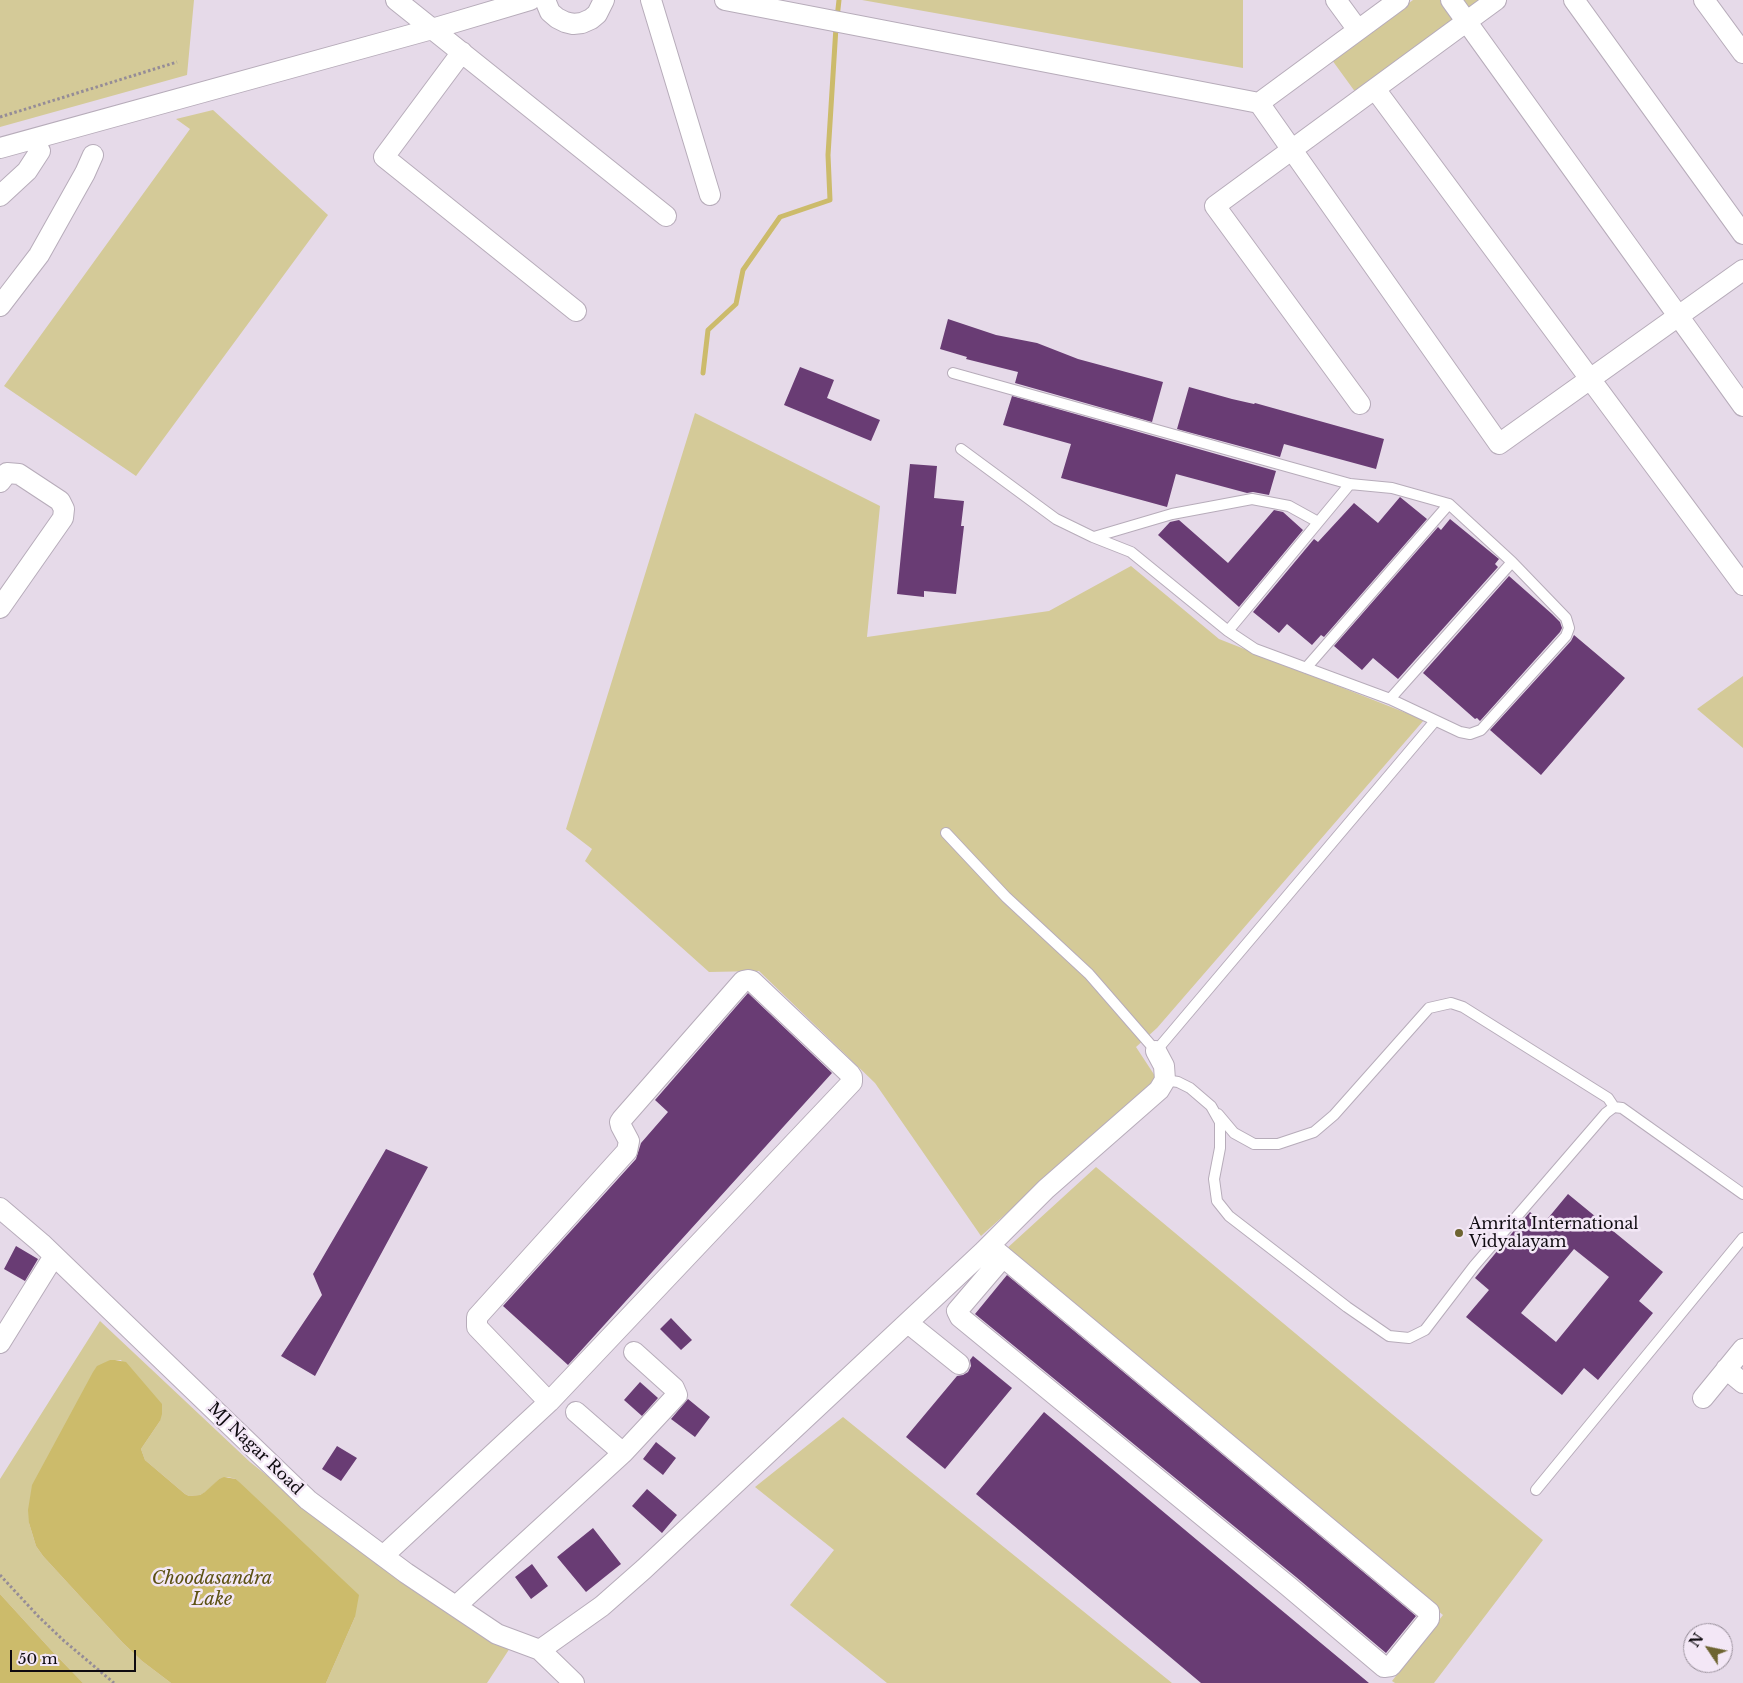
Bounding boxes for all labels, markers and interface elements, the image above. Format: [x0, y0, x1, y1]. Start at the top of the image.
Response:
place label: Amrita International Vidyalayam [1469, 1214, 1639, 1252]
marker: Amrita International Vidyalayam [1453, 1227, 1465, 1239]
street label: MJ Nagar Road [204, 1399, 306, 1499]
water label: Choodasandra Lake [152, 1568, 272, 1610]
north arrow [1683, 1623, 1733, 1673]
text: N [1685, 1630, 1708, 1651]
scale bar [12, 1640, 139, 1672]
text: 50 m [18, 1649, 58, 1668]

